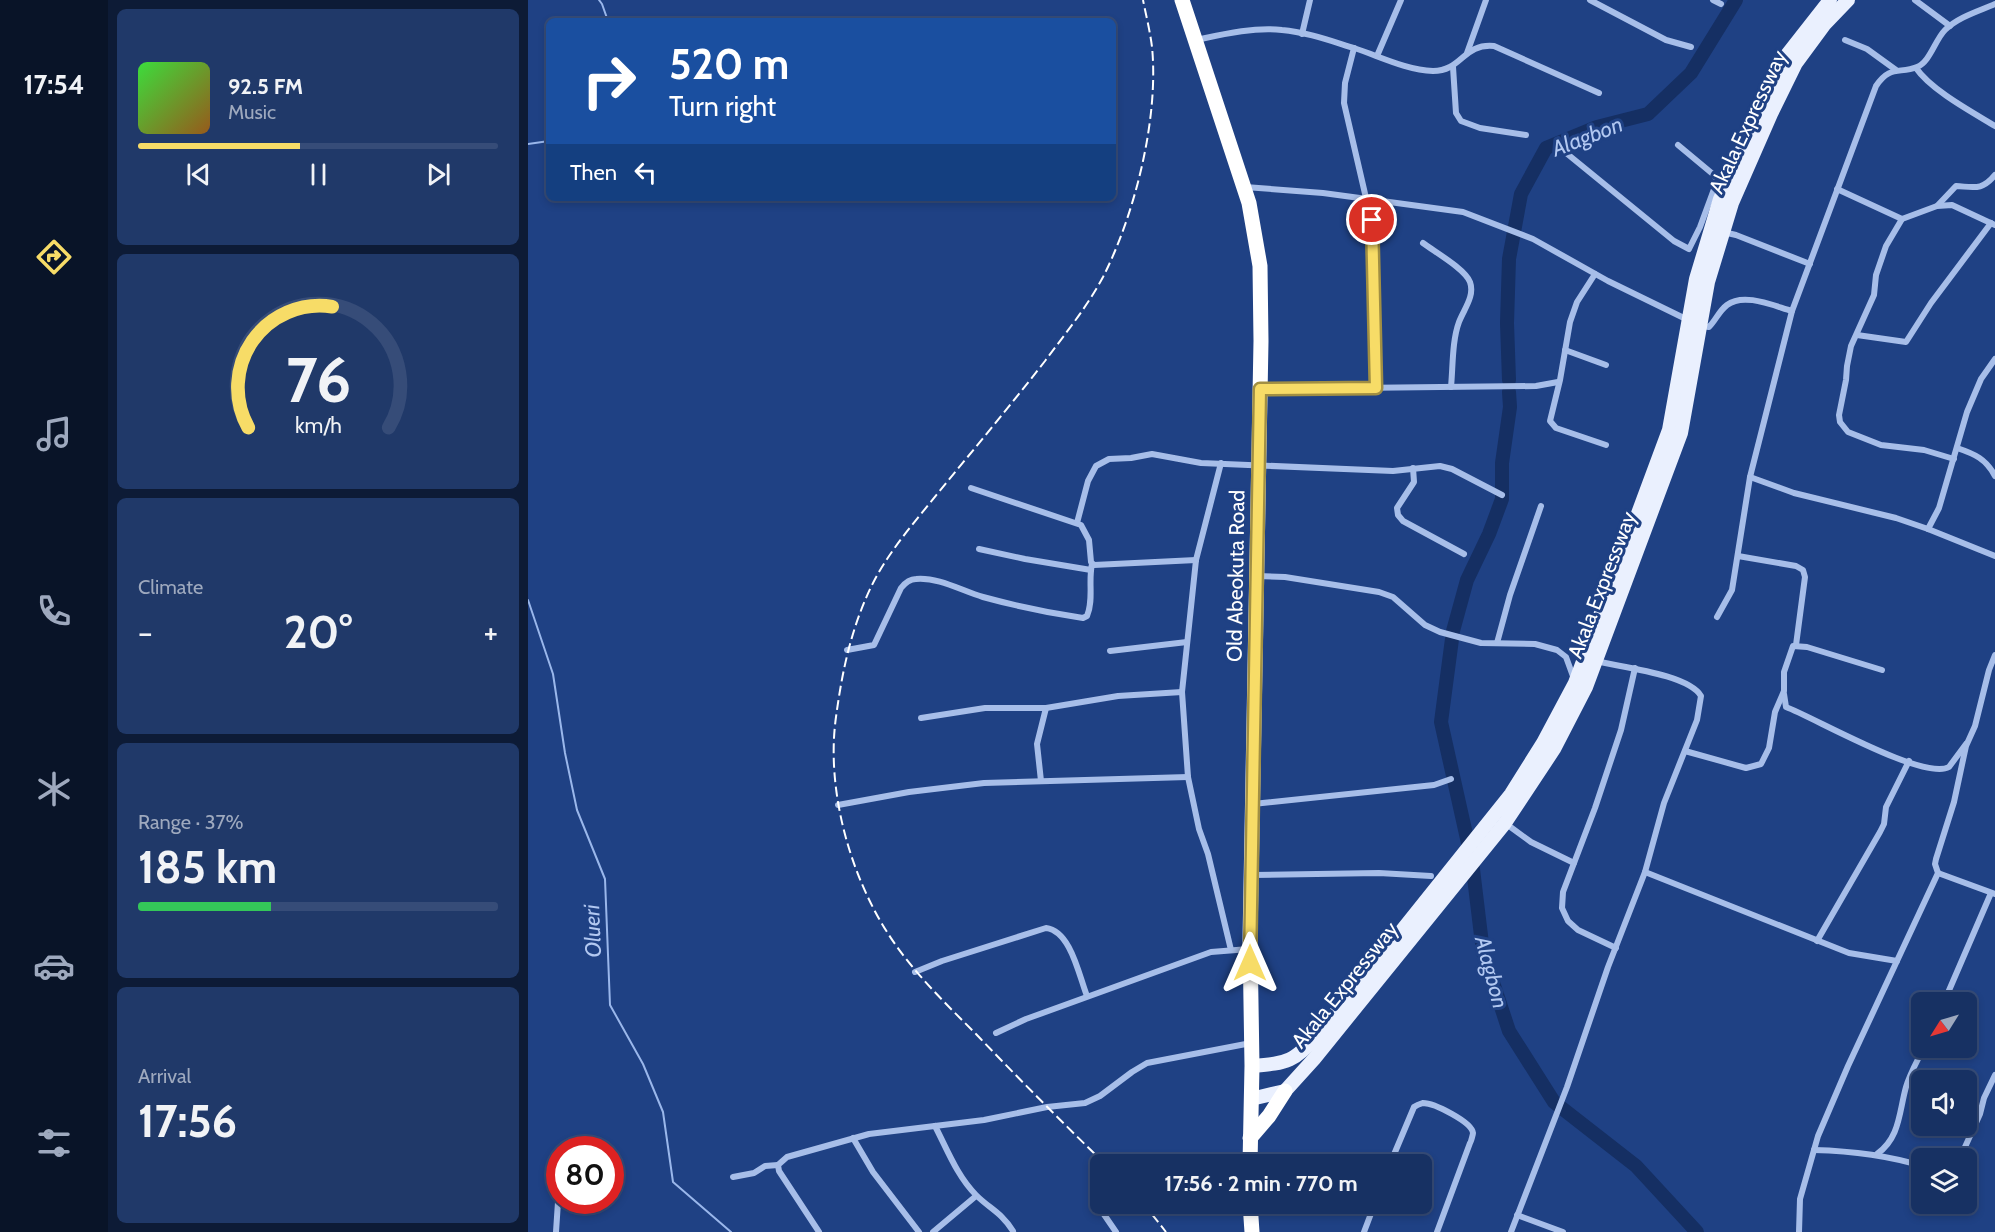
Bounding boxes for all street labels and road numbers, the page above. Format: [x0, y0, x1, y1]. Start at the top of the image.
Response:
street label: Akala Expressway [1703, 46, 1792, 197]
street label: Old Abeokuta Road [1222, 490, 1249, 662]
street label: Akala Expressway [1562, 507, 1641, 662]
street label: Akala Expressway [1286, 916, 1403, 1053]

